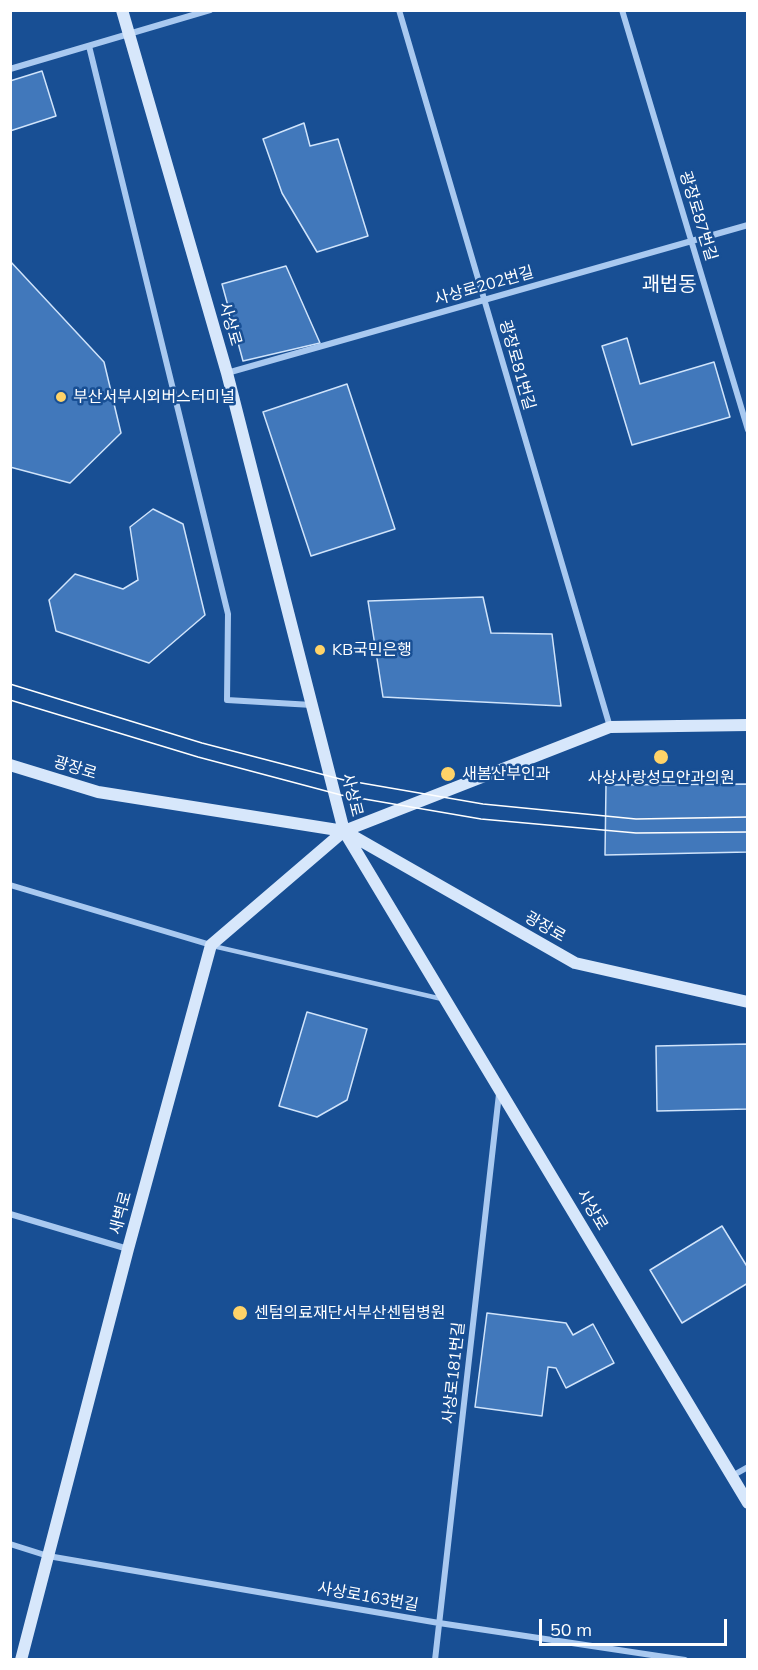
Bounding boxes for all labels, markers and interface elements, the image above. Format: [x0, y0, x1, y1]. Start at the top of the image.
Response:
street label: 광장로87번길 [675, 169, 721, 263]
street label: 사상로202번길 [432, 263, 536, 309]
district label: 괘법동 [641, 273, 697, 297]
street label: 사상로 [215, 300, 245, 348]
street label: 광장로81번길 [495, 318, 539, 412]
place label: 부산서부시외버스터미널 [73, 387, 235, 407]
marker: 부산서부시외버스터미널 [54, 390, 68, 404]
place label: KB국민은행 [332, 640, 412, 660]
marker: KB국민은행 [313, 643, 327, 657]
marker: 사상사랑성모안과의원 [652, 748, 670, 766]
street label: 광장로 [51, 752, 99, 784]
place label: 새봄산부인과 [462, 764, 550, 784]
marker: 새봄산부인과 [439, 765, 457, 783]
place label: 사상사랑성모안과의원 [587, 768, 735, 788]
street label: 사상로 [337, 771, 367, 819]
street label: 광장로 [521, 908, 569, 946]
street label: 사상로 [572, 1186, 612, 1234]
street label: 새벽로 [106, 1189, 136, 1237]
place label: 센텀의료재단서부산센텀병원 [254, 1303, 445, 1323]
marker: 센텀의료재단서부산센텀병원 [231, 1304, 249, 1322]
street label: 사상로181번길 [439, 1321, 469, 1425]
street label: 사상로163번길 [316, 1579, 420, 1615]
scale bar [542, 1607, 730, 1645]
text: 50 m [550, 1618, 592, 1641]

